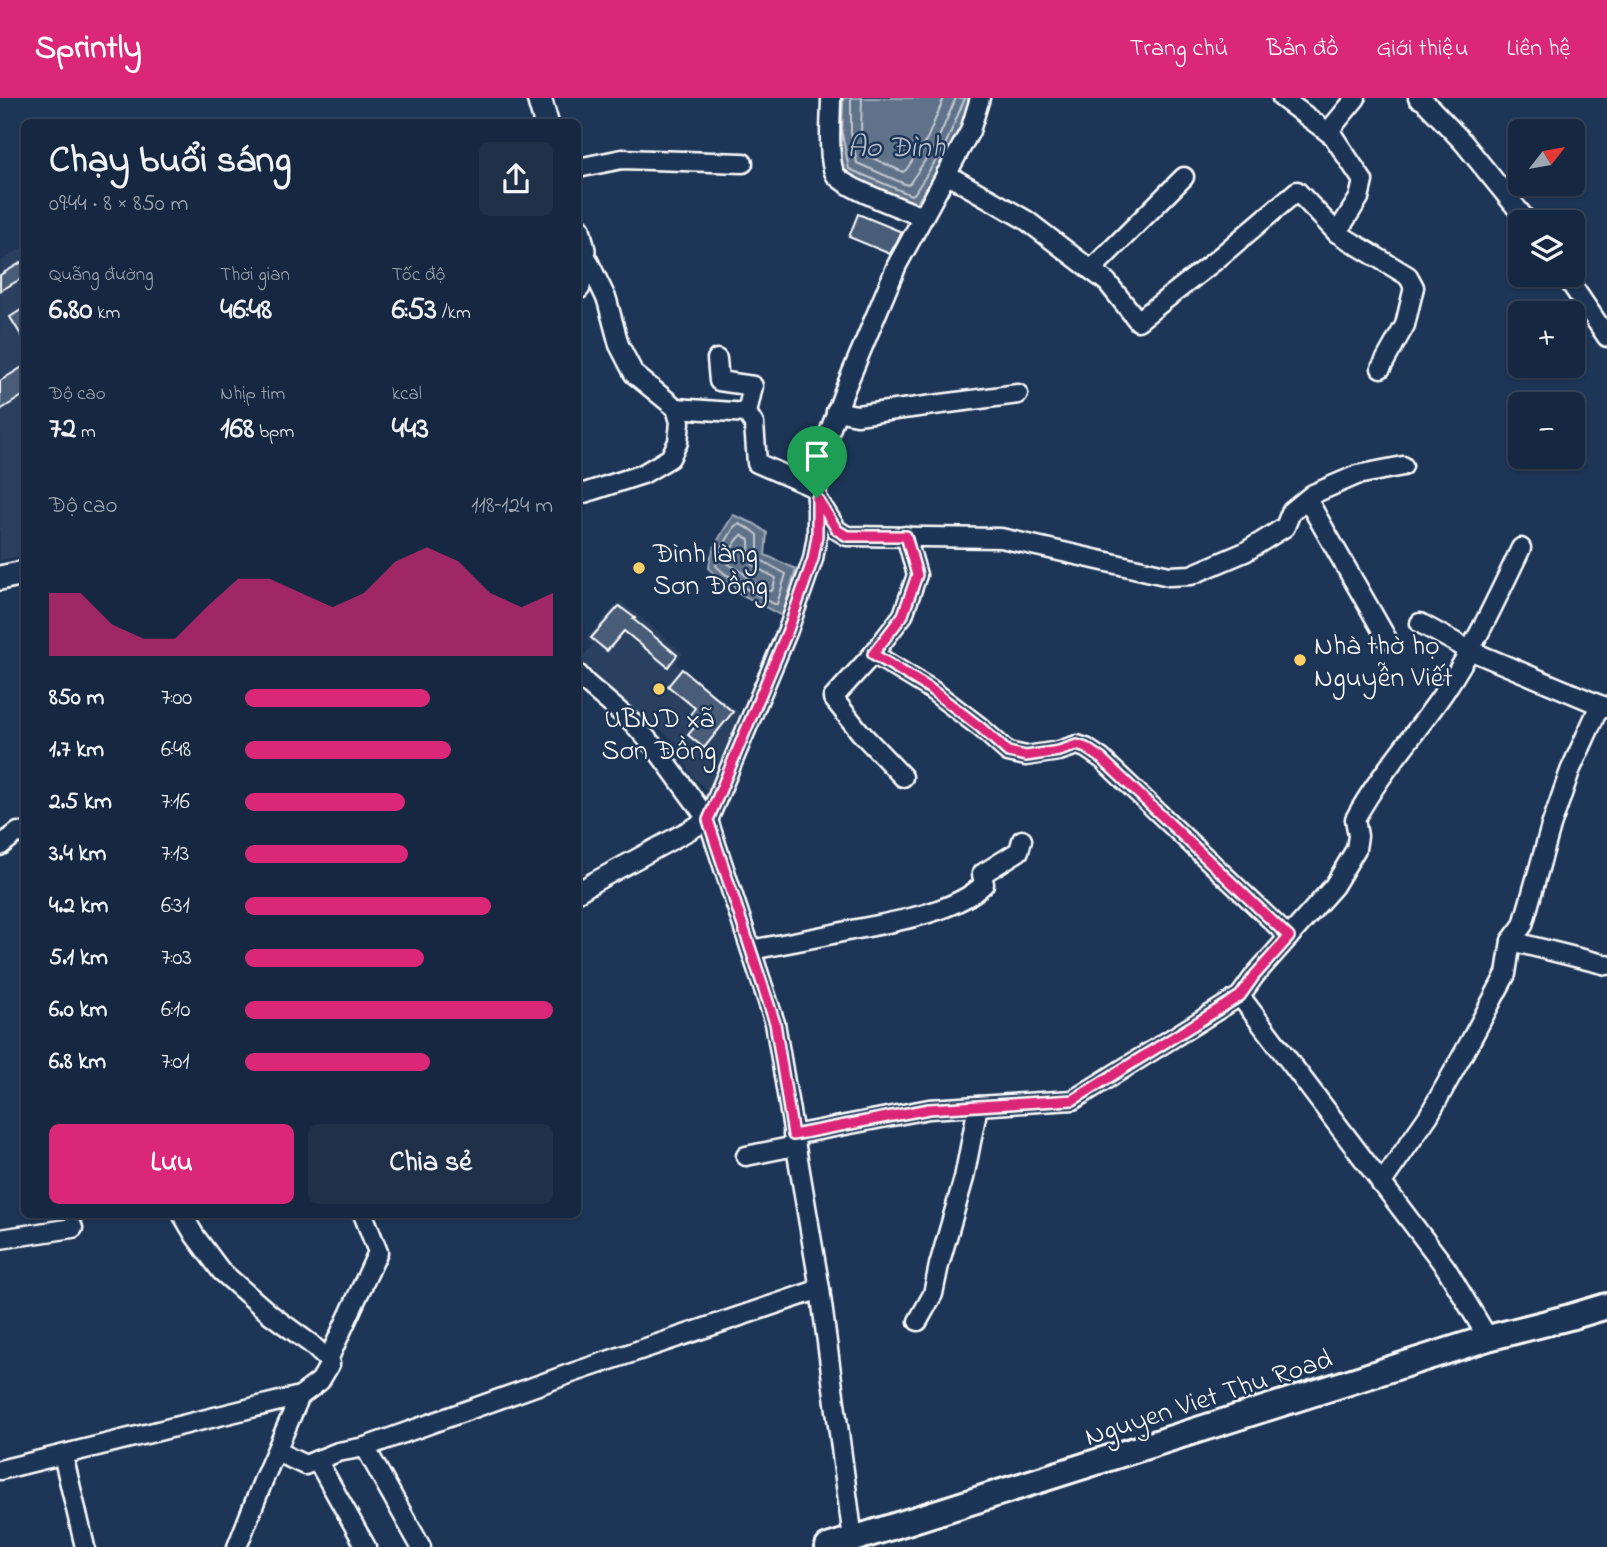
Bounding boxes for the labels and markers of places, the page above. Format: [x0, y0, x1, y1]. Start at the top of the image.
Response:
pin [787, 426, 847, 498]
place label: Đình làng Sơn Đồng [652, 535, 768, 608]
marker: Đình làng Sơn Đồng [631, 560, 647, 576]
place label: Nhà thờ họ Nguyễn Viết [1314, 627, 1453, 700]
marker: Nhà thờ họ Nguyễn Viết [1292, 652, 1308, 668]
marker: UBND xã Sơn Đồng [651, 681, 667, 697]
place label: UBND xã Sơn Đồng [602, 700, 716, 773]

